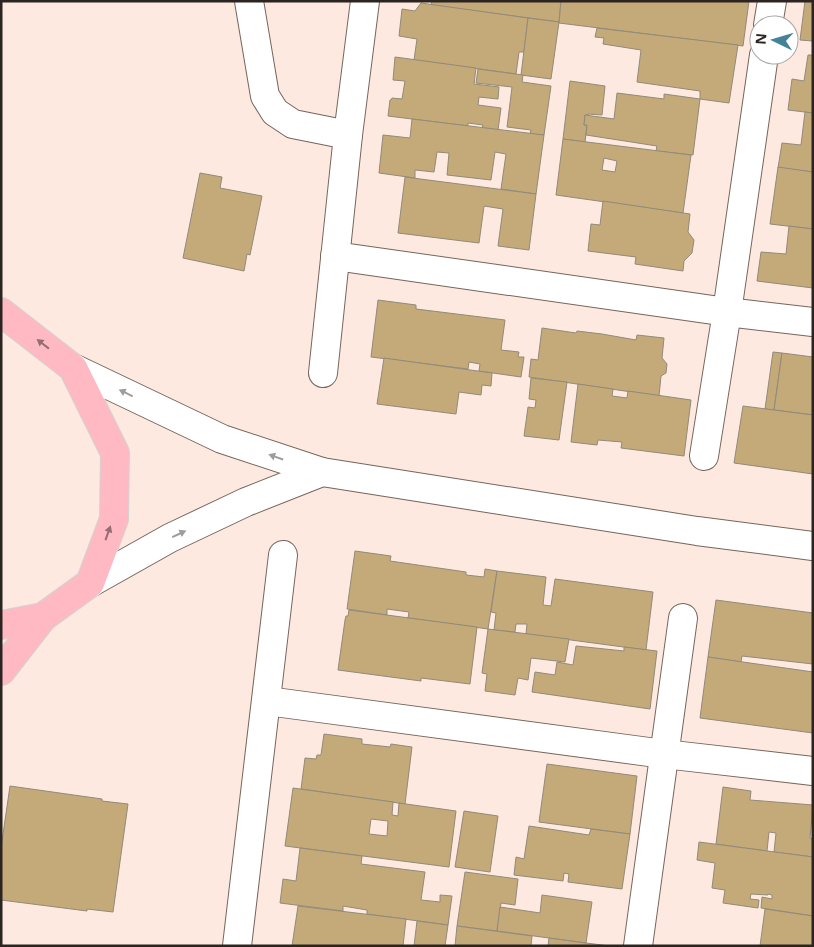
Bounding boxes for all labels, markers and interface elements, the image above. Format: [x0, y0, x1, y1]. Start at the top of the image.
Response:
north arrow [749, 15, 799, 65]
text: N [751, 32, 771, 45]
one-way arrow [37, 339, 50, 350]
one-way arrow [119, 389, 134, 397]
one-way arrow [268, 453, 283, 460]
one-way arrow [105, 526, 113, 541]
one-way arrow [172, 530, 186, 538]

